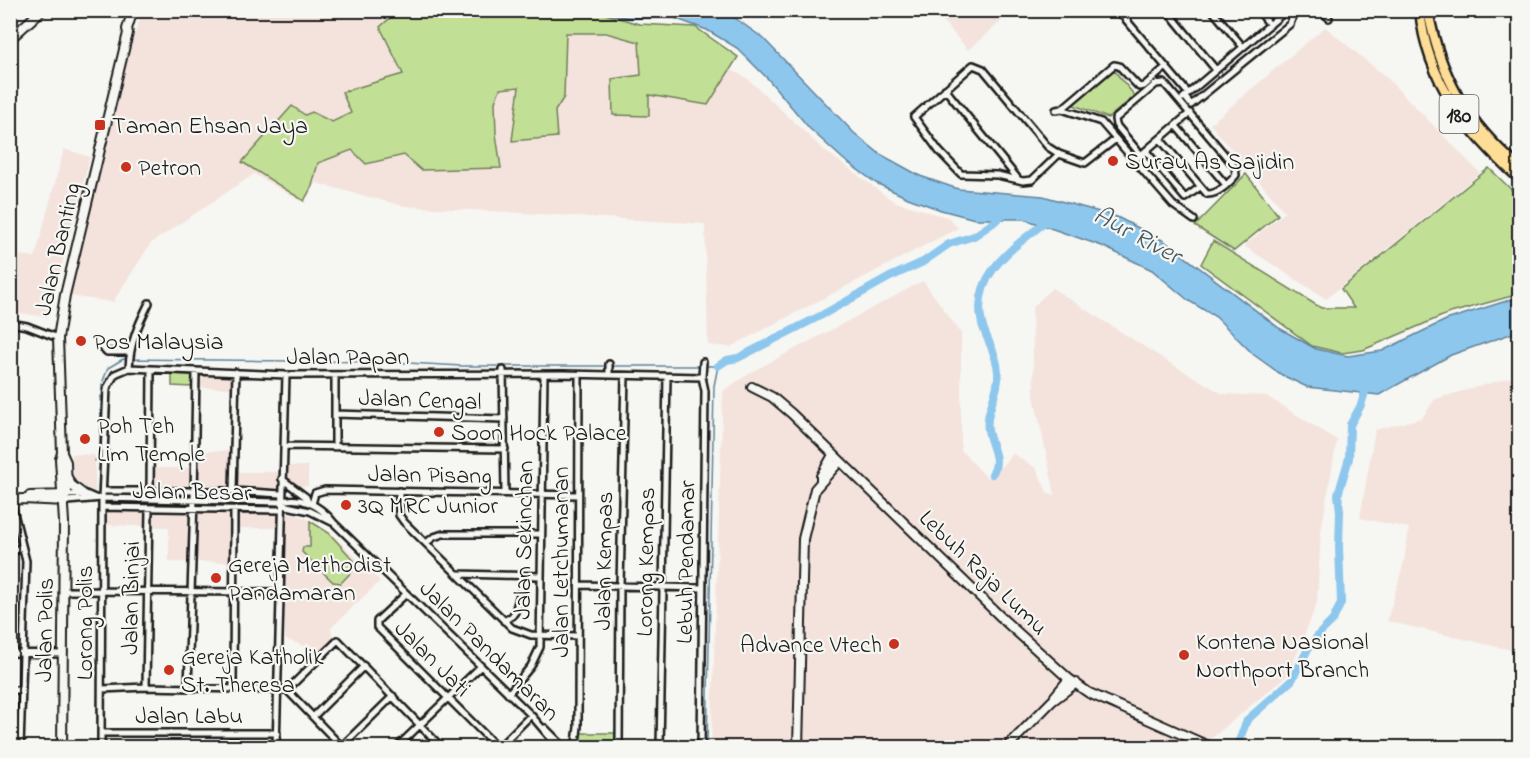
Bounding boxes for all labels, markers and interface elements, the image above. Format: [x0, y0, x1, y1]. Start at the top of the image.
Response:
road number: 180 [1440, 95, 1478, 133]
place label: Taman Ehsan Jaya [112, 110, 308, 146]
marker: Taman Ehsan Jaya [93, 118, 107, 132]
place label: Surau As Sajidin [1125, 146, 1294, 181]
place label: Petron [138, 152, 201, 187]
marker: Surau As Sajidin [1106, 154, 1120, 168]
marker: Petron [119, 160, 133, 174]
street label: Jalan Banting [27, 180, 92, 319]
water label: Aur River [1086, 198, 1190, 277]
place label: Pos Malaysia [93, 326, 224, 362]
marker: Pos Malaysia [74, 334, 88, 348]
street label: Jalan Papan [287, 341, 409, 376]
street label: Jalan Cengal [358, 382, 482, 421]
place label: Poh Teh Lim Temple [97, 410, 205, 473]
place label: Soon Hock Palace [451, 417, 627, 452]
marker: Soon Hock Palace [432, 425, 446, 439]
marker: Poh Teh Lim Temple [78, 432, 92, 446]
street label: Jalan Pisang [368, 458, 492, 495]
street label: Jalan Sekinchan [507, 460, 544, 620]
street label: Jalan Letchumanan [545, 466, 580, 658]
street label: Jalan Besar [132, 475, 252, 512]
street label: Lebuh Pendamar [669, 479, 706, 644]
street label: Lorong Kempas [629, 487, 666, 637]
place label: 3Q MRC Junior [358, 490, 499, 525]
street label: Jalan Kempas [587, 491, 624, 631]
marker: 3Q MRC Junior [339, 498, 353, 512]
street label: Lebuh Raja Lumu [910, 503, 1055, 645]
street label: Jalan Binjai [114, 541, 151, 655]
place label: Gereja Methodist Pandamaran [228, 549, 391, 612]
street label: Lorong Polis [69, 566, 104, 680]
marker: Gereja Methodist Pandamaran [209, 571, 223, 585]
street label: Jalan Pandamaran [410, 573, 567, 730]
street label: Jalan Polis [28, 578, 65, 682]
street label: Jalan Jati [385, 613, 478, 706]
place label: Kontena Nasional Northport Branch [1196, 626, 1369, 689]
place label: Advance Vtech [740, 629, 882, 664]
marker: Advance Vtech [887, 637, 901, 651]
place label: Gereja Katholik St. Theresa [181, 641, 324, 704]
marker: Kontena Nasional Northport Branch [1177, 648, 1191, 662]
marker: Gereja Katholik St. Theresa [162, 663, 176, 677]
street label: Jalan Labu [135, 700, 243, 735]

